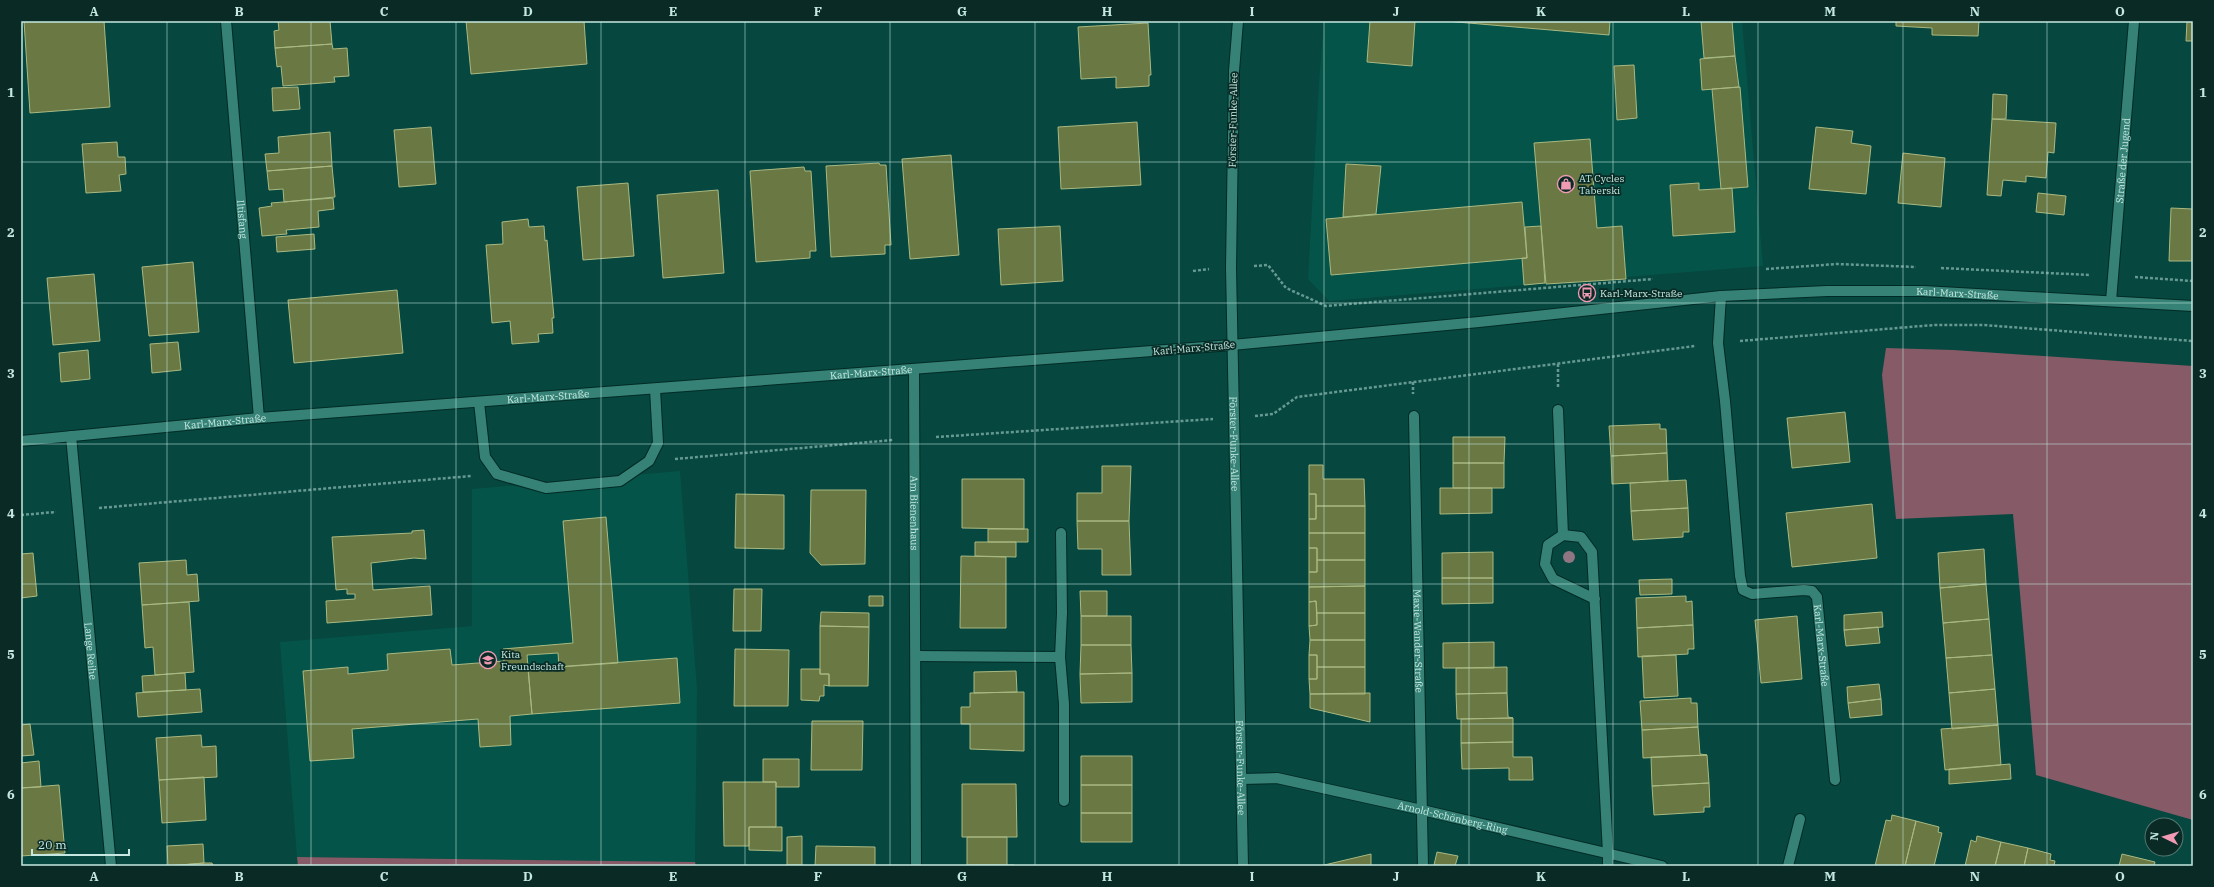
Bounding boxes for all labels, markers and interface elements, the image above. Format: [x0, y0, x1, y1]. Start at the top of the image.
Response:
text: A [89, 3, 99, 20]
text: B [234, 3, 244, 20]
text: C [380, 3, 389, 20]
text: D [523, 3, 533, 20]
text: E [669, 3, 677, 20]
text: F [814, 3, 822, 20]
text: G [957, 3, 967, 20]
text: H [1102, 3, 1113, 20]
text: I [1250, 3, 1255, 20]
text: J [1393, 3, 1400, 20]
text: K [1536, 3, 1546, 20]
text: L [1682, 3, 1690, 20]
text: M [1824, 3, 1836, 20]
text: N [1970, 3, 1980, 20]
text: O [2115, 3, 2125, 20]
street label: Förster-Funke-Allee [1226, 72, 1240, 168]
text: 1 [7, 84, 15, 101]
text: 1 [2199, 84, 2207, 101]
street label: Straße der Jugend [2113, 117, 2133, 204]
place label: AT Cycles Taberski [1579, 172, 1624, 197]
shop icon: AT Cycles Taberski [1556, 174, 1576, 194]
street label: Iltisfang [234, 199, 251, 240]
text: 2 [7, 224, 15, 241]
text: 2 [2199, 224, 2207, 241]
bus stop icon: Karl-Marx-Straße [1577, 283, 1597, 303]
street label: Karl-Marx-Straße [1916, 285, 1999, 302]
place label: Karl-Marx-Straße [1600, 287, 1682, 300]
street label: Karl-Marx-Straße [1152, 338, 1236, 358]
street label: Karl-Marx-Straße [830, 363, 913, 382]
text: 3 [7, 365, 15, 382]
text: 3 [2199, 365, 2207, 382]
street label: Karl-Marx-Straße [506, 387, 590, 406]
street label: Förster-Funke-Allee [1227, 396, 1242, 491]
street label: Karl-Marx-Straße [183, 411, 267, 432]
street label: Am Bienenhaus [908, 476, 921, 551]
text: 4 [7, 505, 15, 522]
text: 4 [2199, 505, 2207, 522]
street label: Maxie-Wander-Straße [1411, 589, 1426, 693]
street label: Karl-Marx-Straße [1811, 604, 1832, 687]
street label: Lange Reihe [82, 622, 100, 680]
text: 5 [7, 646, 15, 663]
text: 5 [2199, 646, 2207, 663]
place label: Kita Freundschaft [501, 648, 565, 673]
school or university icon: Kita Freundschaft [478, 650, 498, 670]
street label: Förster-Funke-Allee [1234, 720, 1248, 815]
text: 6 [7, 786, 15, 803]
text: 6 [2199, 786, 2207, 803]
street label: Arnold-Schönberg-Ring [1396, 798, 1509, 836]
north arrow [2144, 817, 2184, 857]
scale bar [32, 831, 129, 857]
text: N [2147, 831, 2161, 841]
text: 20 m [38, 837, 67, 852]
text: A [89, 868, 99, 885]
text: B [234, 868, 244, 885]
text: C [380, 868, 389, 885]
text: D [523, 868, 533, 885]
text: E [669, 868, 677, 885]
text: F [814, 868, 822, 885]
text: G [957, 868, 967, 885]
text: H [1102, 868, 1113, 885]
text: I [1250, 868, 1255, 885]
text: J [1393, 868, 1400, 885]
text: K [1536, 868, 1546, 885]
text: L [1682, 868, 1690, 885]
text: M [1824, 868, 1836, 885]
text: N [1970, 868, 1980, 885]
text: O [2115, 868, 2125, 885]

